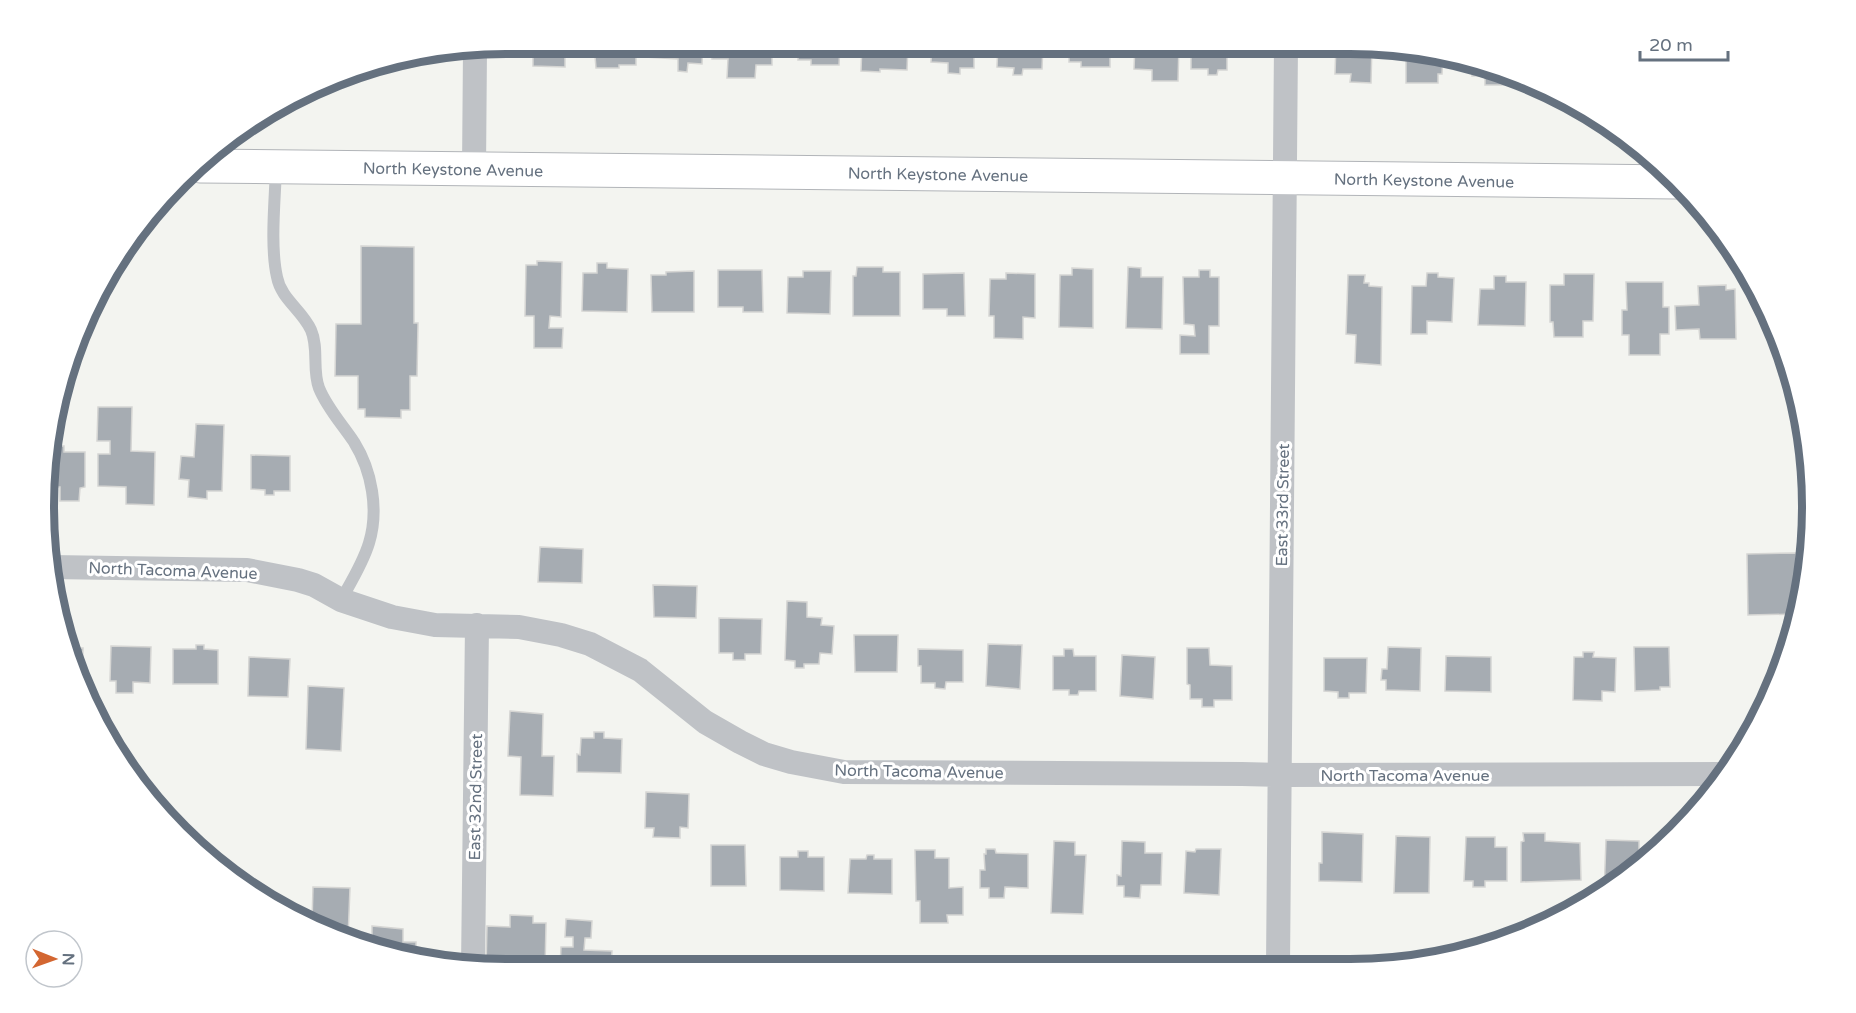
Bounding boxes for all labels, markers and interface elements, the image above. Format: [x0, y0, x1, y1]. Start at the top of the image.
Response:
scale bar [1640, 24, 1728, 62]
text: 20 m [1649, 34, 1693, 56]
street label: North Keystone Avenue [363, 158, 543, 182]
street label: North Keystone Avenue [848, 163, 1028, 187]
street label: North Keystone Avenue [1334, 169, 1514, 193]
street label: East 33rd Street [1272, 443, 1294, 567]
street label: North Tacoma Avenue [88, 558, 258, 584]
street label: East 32nd Street [465, 733, 487, 861]
street label: North Tacoma Avenue [834, 761, 1004, 783]
street label: North Tacoma Avenue [1320, 766, 1490, 786]
north arrow [24, 929, 84, 989]
text: N [58, 953, 78, 966]

